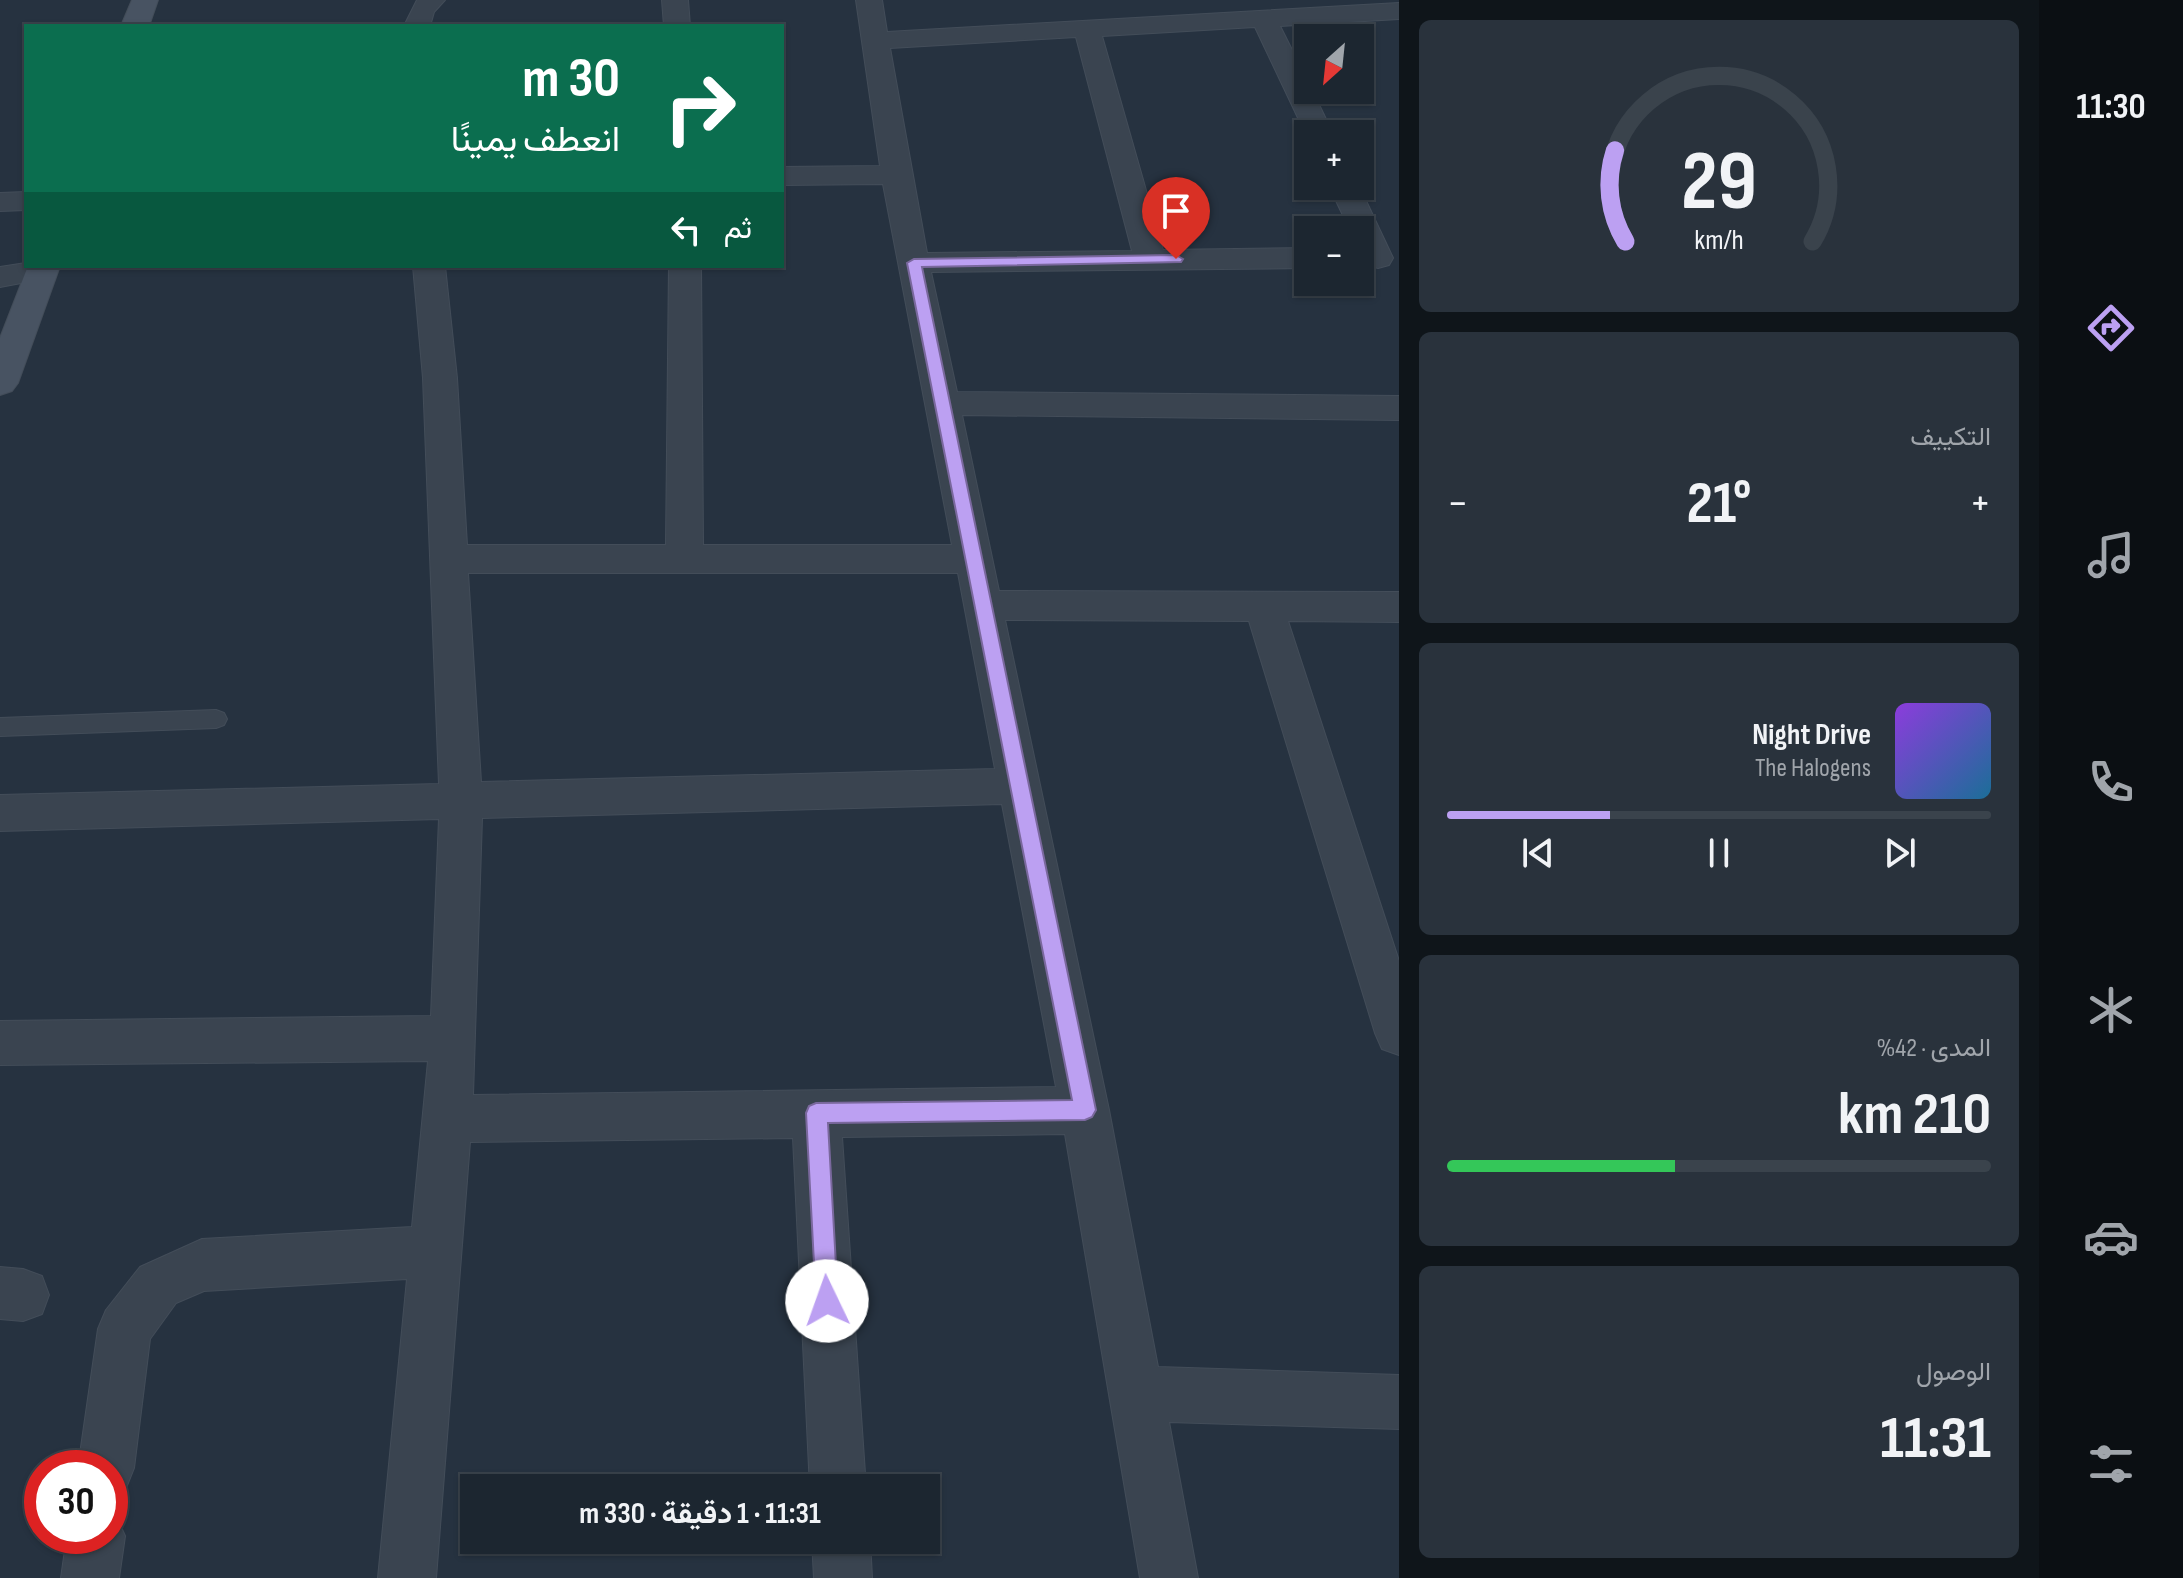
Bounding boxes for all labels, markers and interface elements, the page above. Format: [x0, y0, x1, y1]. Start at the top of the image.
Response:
north arrow [1294, 24, 1374, 104]
map controls [1294, 24, 1374, 296]
text: 30 m [522, 46, 620, 113]
icon: right [648, 56, 752, 160]
text: 11:30 [2076, 86, 2146, 129]
text: انعطف يمينًا [451, 119, 620, 162]
button: + [1294, 120, 1374, 200]
text: 29 [1681, 132, 1757, 232]
pin [1142, 177, 1210, 259]
icon: arrive [1154, 189, 1198, 233]
icon: left [664, 208, 708, 252]
text: ثم [724, 211, 752, 247]
button: − [1294, 216, 1374, 296]
text: km/h [1694, 223, 1744, 258]
icon: directions [2083, 300, 2139, 356]
text: التكييف [1910, 422, 1991, 453]
text: 21° [1686, 468, 1752, 540]
text: − [1447, 477, 1469, 530]
text: + [1969, 477, 1991, 530]
icon: music [2083, 527, 2139, 583]
text: Night Drive [1752, 717, 1871, 753]
text: The Halogens [1755, 753, 1871, 784]
icon: phone [2083, 754, 2139, 810]
icon: previous [1516, 831, 1560, 875]
icon: pause [1697, 831, 1741, 875]
icon: next [1878, 831, 1922, 875]
icon: climate [2083, 982, 2139, 1038]
text: المدى · 42% [1876, 1033, 1991, 1064]
text: 210 km [1838, 1079, 1991, 1151]
icon: car [2083, 1209, 2139, 1265]
position arrow [785, 1259, 869, 1343]
text: الوصول [1916, 1357, 1991, 1388]
text: 11:31 [1880, 1403, 1991, 1475]
icon: filters [2083, 1436, 2139, 1492]
speed limit sign: 30 [24, 1450, 128, 1554]
text: 11:31 · 1 دقيقة · 330 m [579, 1496, 821, 1532]

